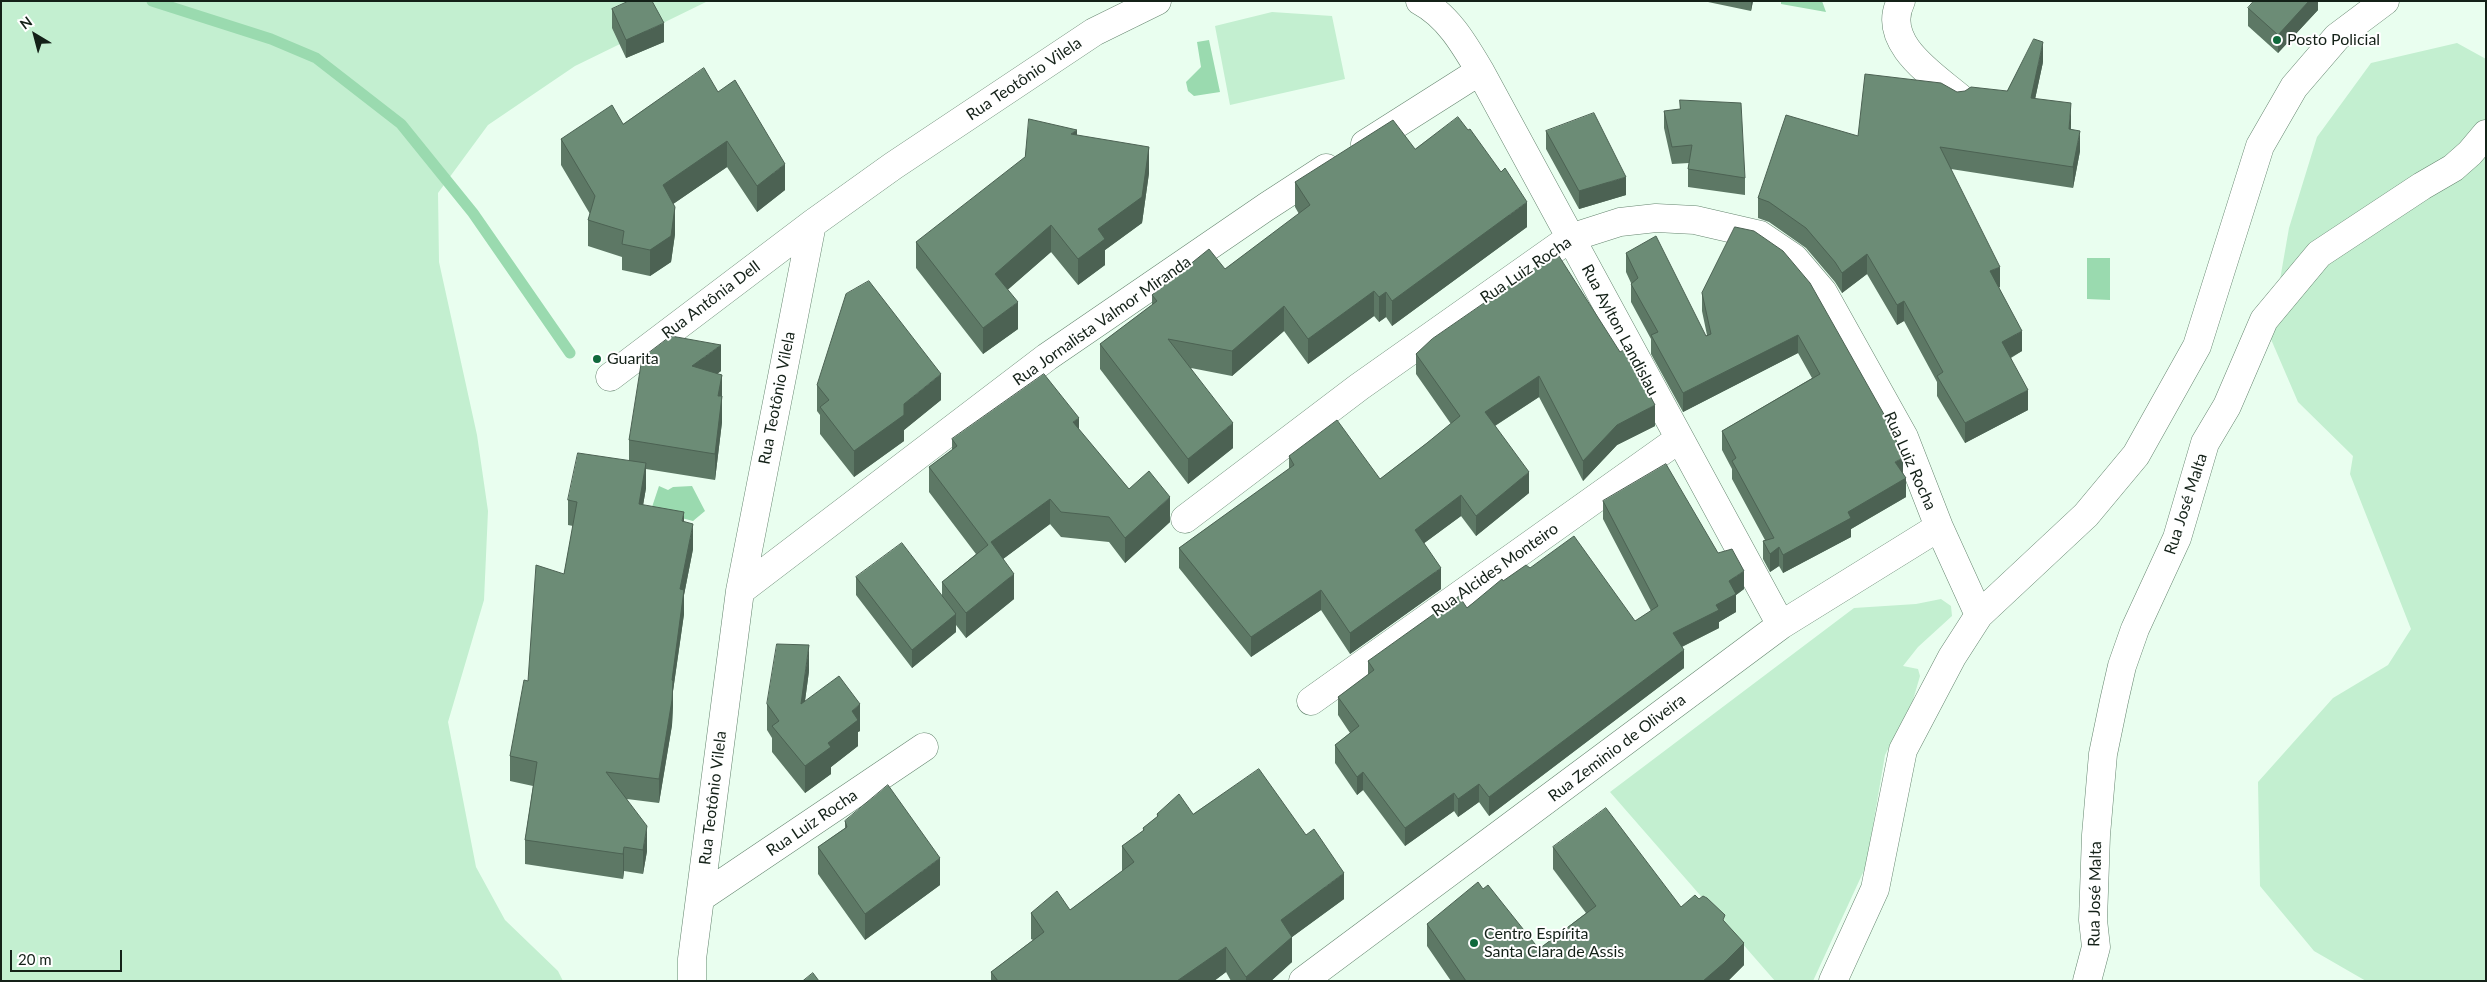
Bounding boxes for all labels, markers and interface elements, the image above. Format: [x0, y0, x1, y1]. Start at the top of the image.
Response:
north arrow [10, 10, 60, 60]
text: N [16, 13, 35, 33]
place label: Posto Policial [2287, 30, 2380, 50]
street label: Rua Teotônio Vilela [963, 33, 1085, 125]
marker: Posto Policial [2271, 34, 2283, 46]
street label: Rua Luiz Rocha [1477, 233, 1575, 307]
street label: Rua Jornalista Valmor Miranda [1009, 252, 1195, 390]
street label: Rua Antônia Dell [658, 257, 764, 343]
street label: Rua Aylton Landislau [1577, 261, 1663, 399]
street label: Rua Teotônio Vilela [755, 330, 799, 466]
place label: Guarita [607, 349, 659, 369]
marker: Guarita [591, 353, 603, 365]
street label: Rua Luiz Rocha [1880, 409, 1940, 513]
street label: Rua José Malta [2161, 451, 2211, 557]
street label: Rua Alcides Monteiro [1428, 519, 1562, 621]
street label: Rua Zeminio de Oliveira [1545, 690, 1689, 806]
street label: Rua Teotônio Vilela [695, 730, 731, 866]
street label: Rua Luiz Rocha [763, 786, 861, 860]
street label: Rua José Malta [2084, 841, 2106, 947]
place label: Centro Espírita Santa Clara de Assis [1484, 924, 1624, 962]
marker: Centro Espírita Santa Clara de Assis [1468, 937, 1480, 949]
scale bar [12, 940, 125, 972]
text: 20 m [18, 950, 52, 968]

